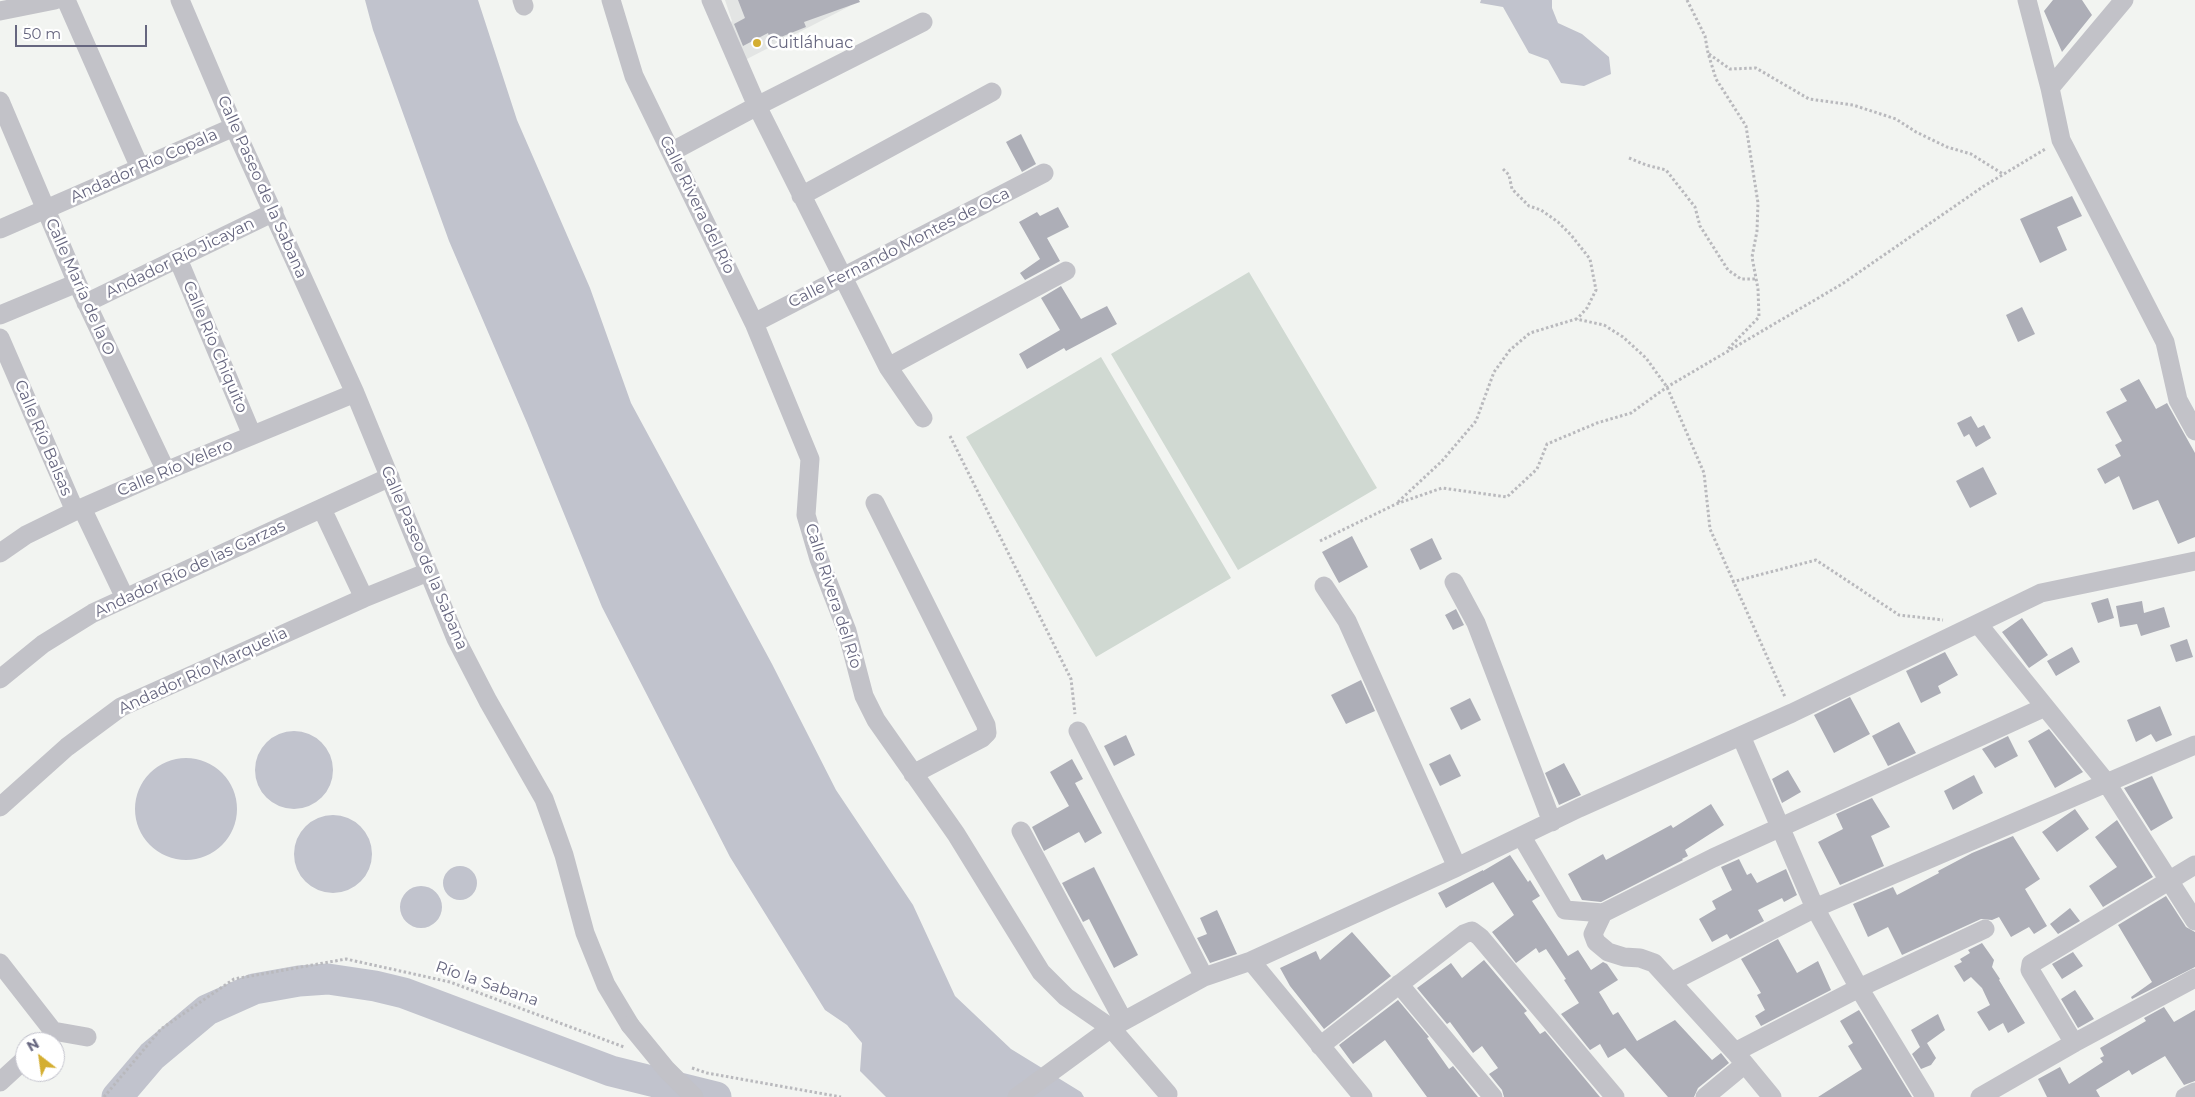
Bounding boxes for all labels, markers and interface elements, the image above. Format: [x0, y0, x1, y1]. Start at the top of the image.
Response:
scale bar [18, 15, 150, 47]
text: 50 m [23, 24, 61, 43]
place label: Cuitláhuac [767, 33, 853, 53]
marker: Cuitláhuac [751, 37, 763, 49]
street label: Calle Paseo de la Sabana [213, 93, 311, 281]
street label: Andador Río Copala [67, 125, 221, 207]
street label: Calle Rivera del Río [655, 133, 739, 277]
street label: Calle Fernando Montes de Oca [785, 184, 1013, 312]
street label: Andador Río Jicayan [102, 214, 258, 302]
street label: Calle María de la O [41, 215, 119, 359]
street label: Calle Río Chiquito [178, 278, 252, 416]
street label: Calle Río Balsas [10, 377, 76, 499]
street label: Calle Río Velero [114, 435, 236, 501]
street label: Calle Paseo de la Sabana [376, 463, 472, 653]
street label: Andador Río de las Garzas [92, 516, 288, 622]
street label: Calle Rivera del Río [800, 521, 866, 671]
street label: Andador Río Marquelia [115, 623, 291, 719]
street label: Río la Sabana [433, 957, 541, 1011]
north arrow [15, 1032, 65, 1082]
text: N [24, 1034, 42, 1055]

